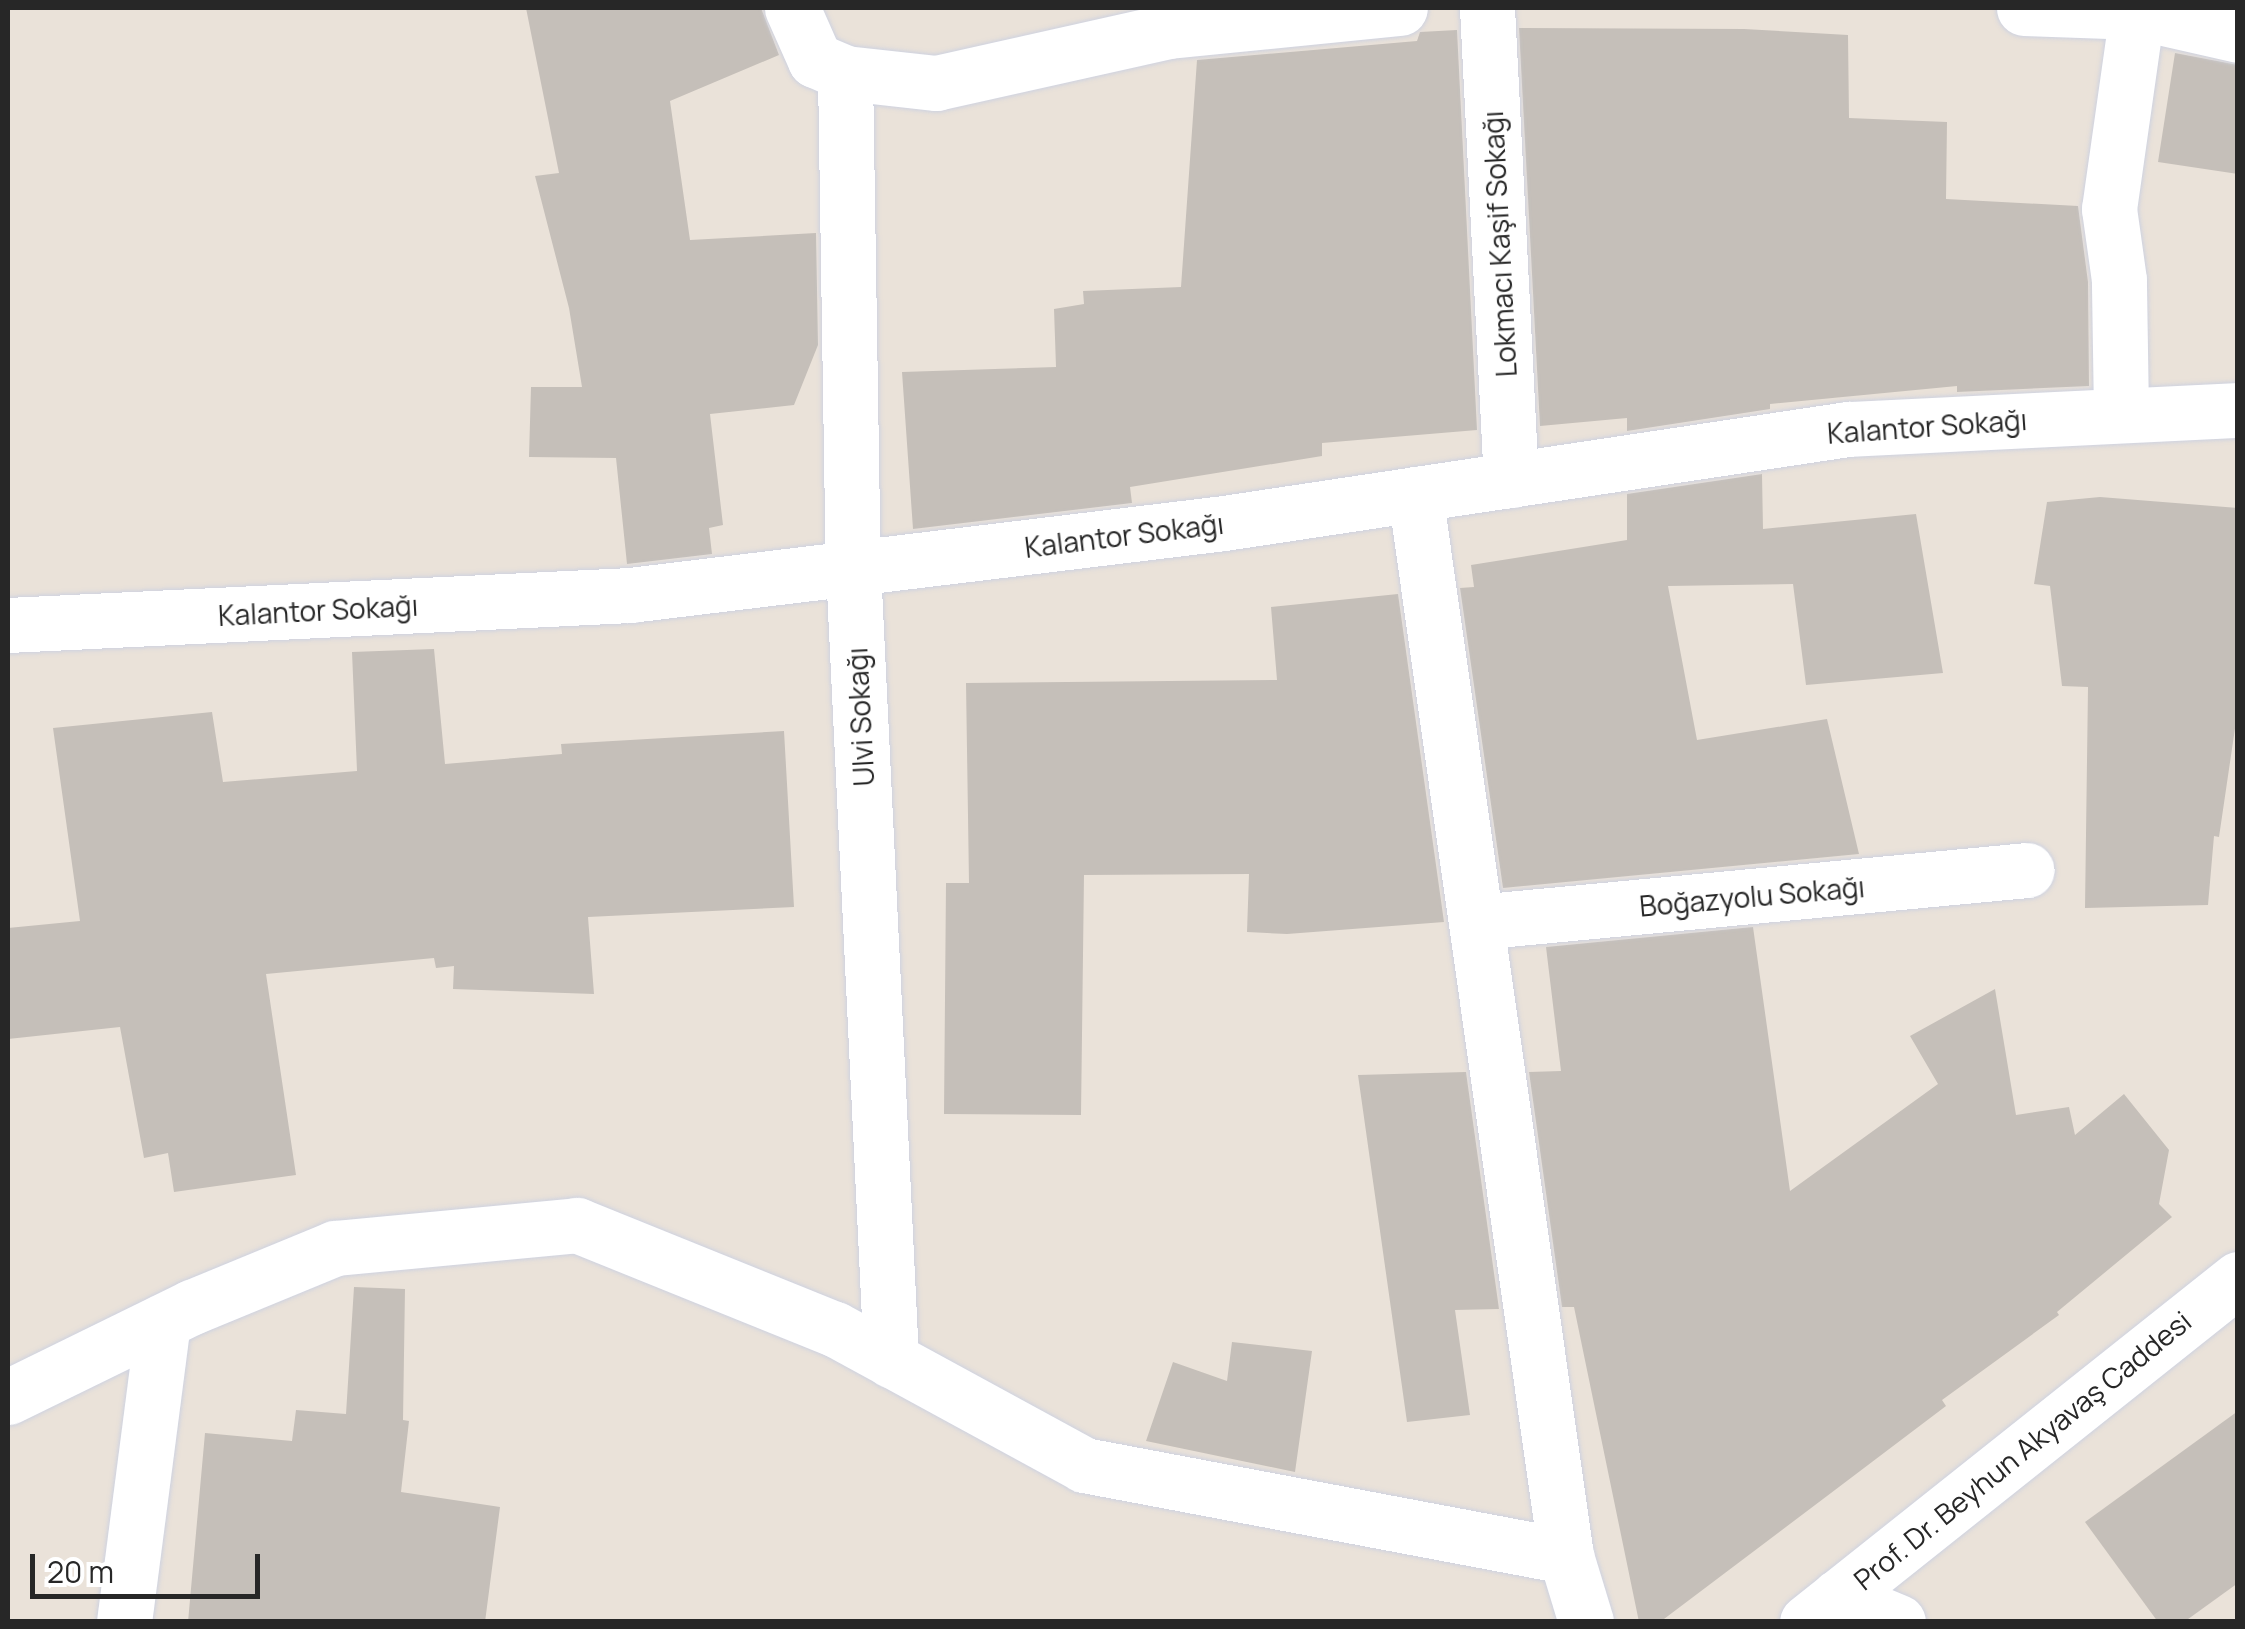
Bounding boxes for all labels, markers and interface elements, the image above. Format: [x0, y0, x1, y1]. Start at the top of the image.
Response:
street label: Lokmacı Kaşif Sokağı [1475, 110, 1523, 378]
street label: Kalantor Sokağı [1826, 402, 2028, 450]
street label: Kalantor Sokağı [1023, 506, 1225, 564]
street label: Kalantor Sokağı [217, 588, 419, 632]
street label: Ulvi Sokağı [840, 647, 880, 787]
street label: Boğazyolu Sokağı [1638, 869, 1866, 923]
street label: Prof. Dr. Beyhun Akyavaş Caddesi [1847, 1304, 2197, 1596]
scale bar [35, 1534, 265, 1596]
text: 20 m [47, 1551, 114, 1592]

